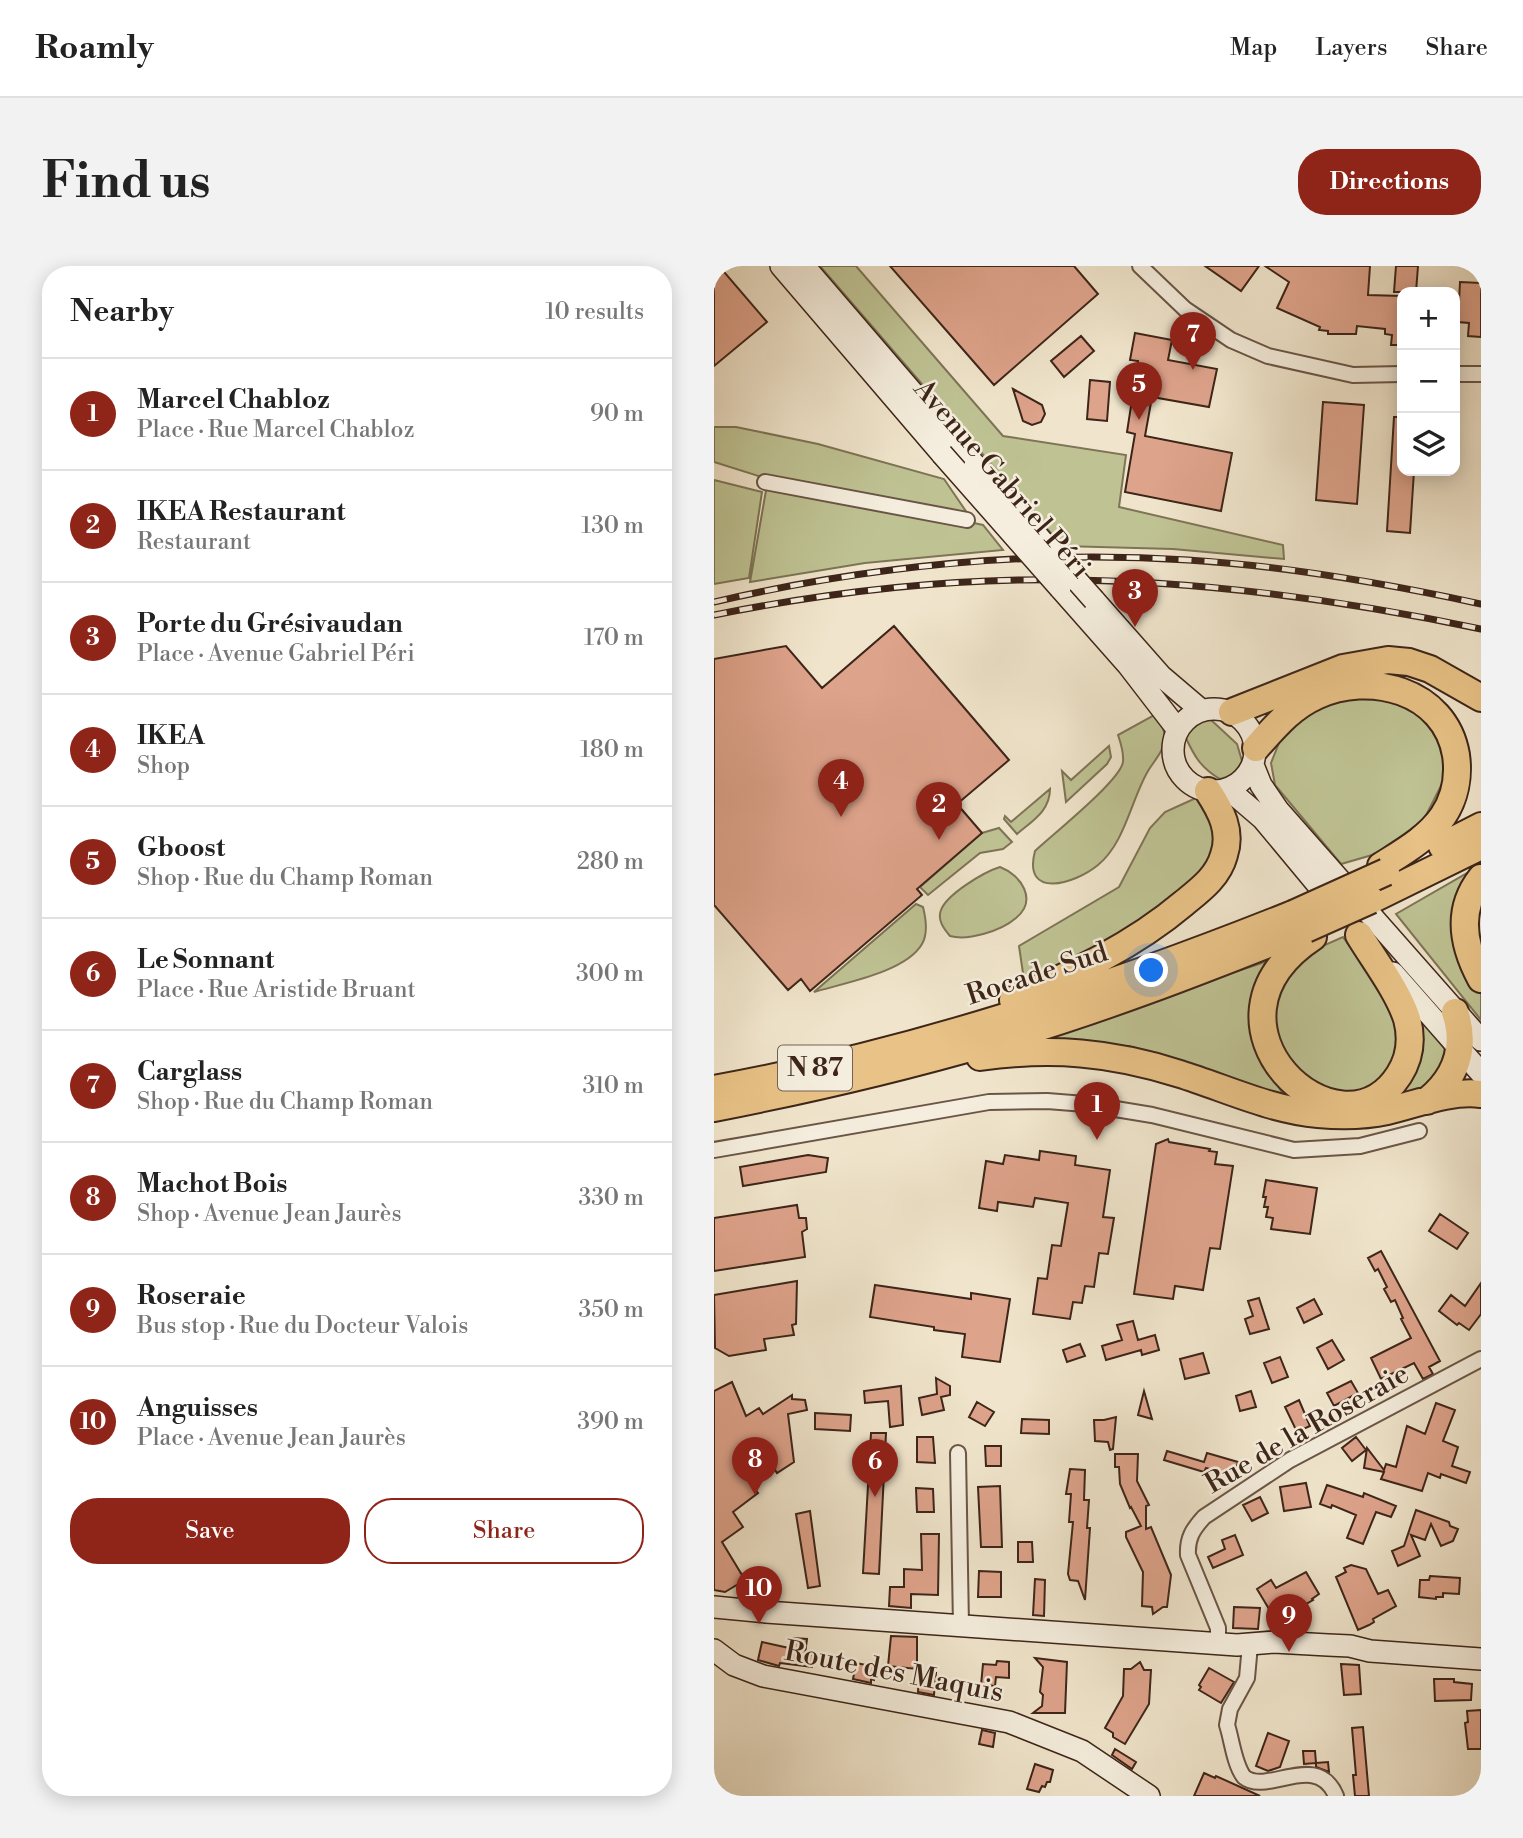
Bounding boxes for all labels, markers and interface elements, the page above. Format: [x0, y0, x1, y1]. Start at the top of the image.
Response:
text: Roamly [35, 28, 154, 69]
text: Map [1230, 33, 1277, 63]
text: Layers [1315, 33, 1387, 63]
text: Share [1425, 33, 1488, 63]
button: Directions [1298, 149, 1481, 215]
text: Find us [42, 152, 211, 213]
map controls [1397, 287, 1460, 476]
button: + [1397, 287, 1460, 350]
text: Nearby [70, 293, 174, 331]
text: 10 results [545, 298, 644, 326]
pin: 7 [1170, 312, 1216, 370]
button: − [1397, 350, 1460, 413]
pin: 5 [1116, 362, 1162, 420]
street label: Avenue Gabriel Péri [905, 372, 1098, 586]
text: Marcel Chabloz [137, 384, 330, 416]
text: 1 [87, 400, 99, 428]
text: 90 m [590, 400, 644, 428]
button: layers [1397, 413, 1460, 476]
text: Place · Rue Marcel Chabloz [137, 416, 415, 444]
text: IKEA Restaurant [137, 496, 345, 528]
text: 2 [86, 512, 100, 540]
text: 130 m [581, 512, 644, 540]
text: Restaurant [137, 528, 251, 556]
pin: 3 [1112, 569, 1158, 627]
text: Porte du Grésivaudan [137, 608, 403, 640]
text: 3 [86, 624, 100, 652]
text: 170 m [584, 624, 644, 652]
text: Place · Avenue Gabriel Péri [137, 640, 415, 668]
text: IKEA [137, 720, 205, 752]
text: 4 [85, 736, 101, 764]
text: 180 m [580, 736, 644, 764]
text: Shop [137, 752, 190, 780]
pin: 4 [818, 759, 864, 817]
pin: 2 [916, 782, 962, 840]
text: Gboost [137, 832, 225, 864]
text: 5 [86, 848, 100, 876]
text: 280 m [577, 848, 644, 876]
text: Shop · Rue du Champ Roman [137, 864, 433, 892]
street label: Rocade Sud [962, 935, 1112, 1013]
text: Le Sonnant [137, 944, 274, 976]
your location [1134, 953, 1168, 987]
text: 6 [86, 960, 100, 988]
text: 300 m [576, 960, 644, 988]
text: Place · Rue Aristide Bruant [137, 976, 416, 1004]
road number: N 87 [778, 1046, 852, 1090]
text: Carglass [137, 1056, 242, 1088]
text: 7 [86, 1072, 100, 1100]
text: 310 m [583, 1072, 644, 1100]
pin: 1 [1074, 1082, 1120, 1140]
text: Shop · Rue du Champ Roman [137, 1088, 433, 1116]
text: Machot Bois [137, 1168, 287, 1200]
text: 8 [86, 1184, 100, 1212]
text: 330 m [578, 1184, 644, 1212]
text: Shop · Avenue Jean Jaurès [137, 1200, 401, 1228]
text: Roseraie [137, 1280, 246, 1312]
text: 9 [86, 1296, 100, 1324]
text: 350 m [578, 1296, 644, 1324]
text: Bus stop · Rue du Docteur Valois [137, 1312, 468, 1340]
street label: Rue de la Roseraie [1199, 1356, 1415, 1502]
text: Anguisses [137, 1392, 258, 1424]
text: 10 [79, 1408, 107, 1436]
text: 390 m [577, 1408, 644, 1436]
text: Place · Avenue Jean Jaurès [137, 1424, 406, 1452]
pin: 8 [732, 1437, 778, 1495]
pin: 6 [852, 1439, 898, 1497]
button: Save [70, 1498, 350, 1564]
button: Share [364, 1498, 644, 1564]
pin: 10 [736, 1566, 782, 1624]
pin: 9 [1266, 1594, 1312, 1652]
street label: Route des Maquis [782, 1634, 1006, 1710]

